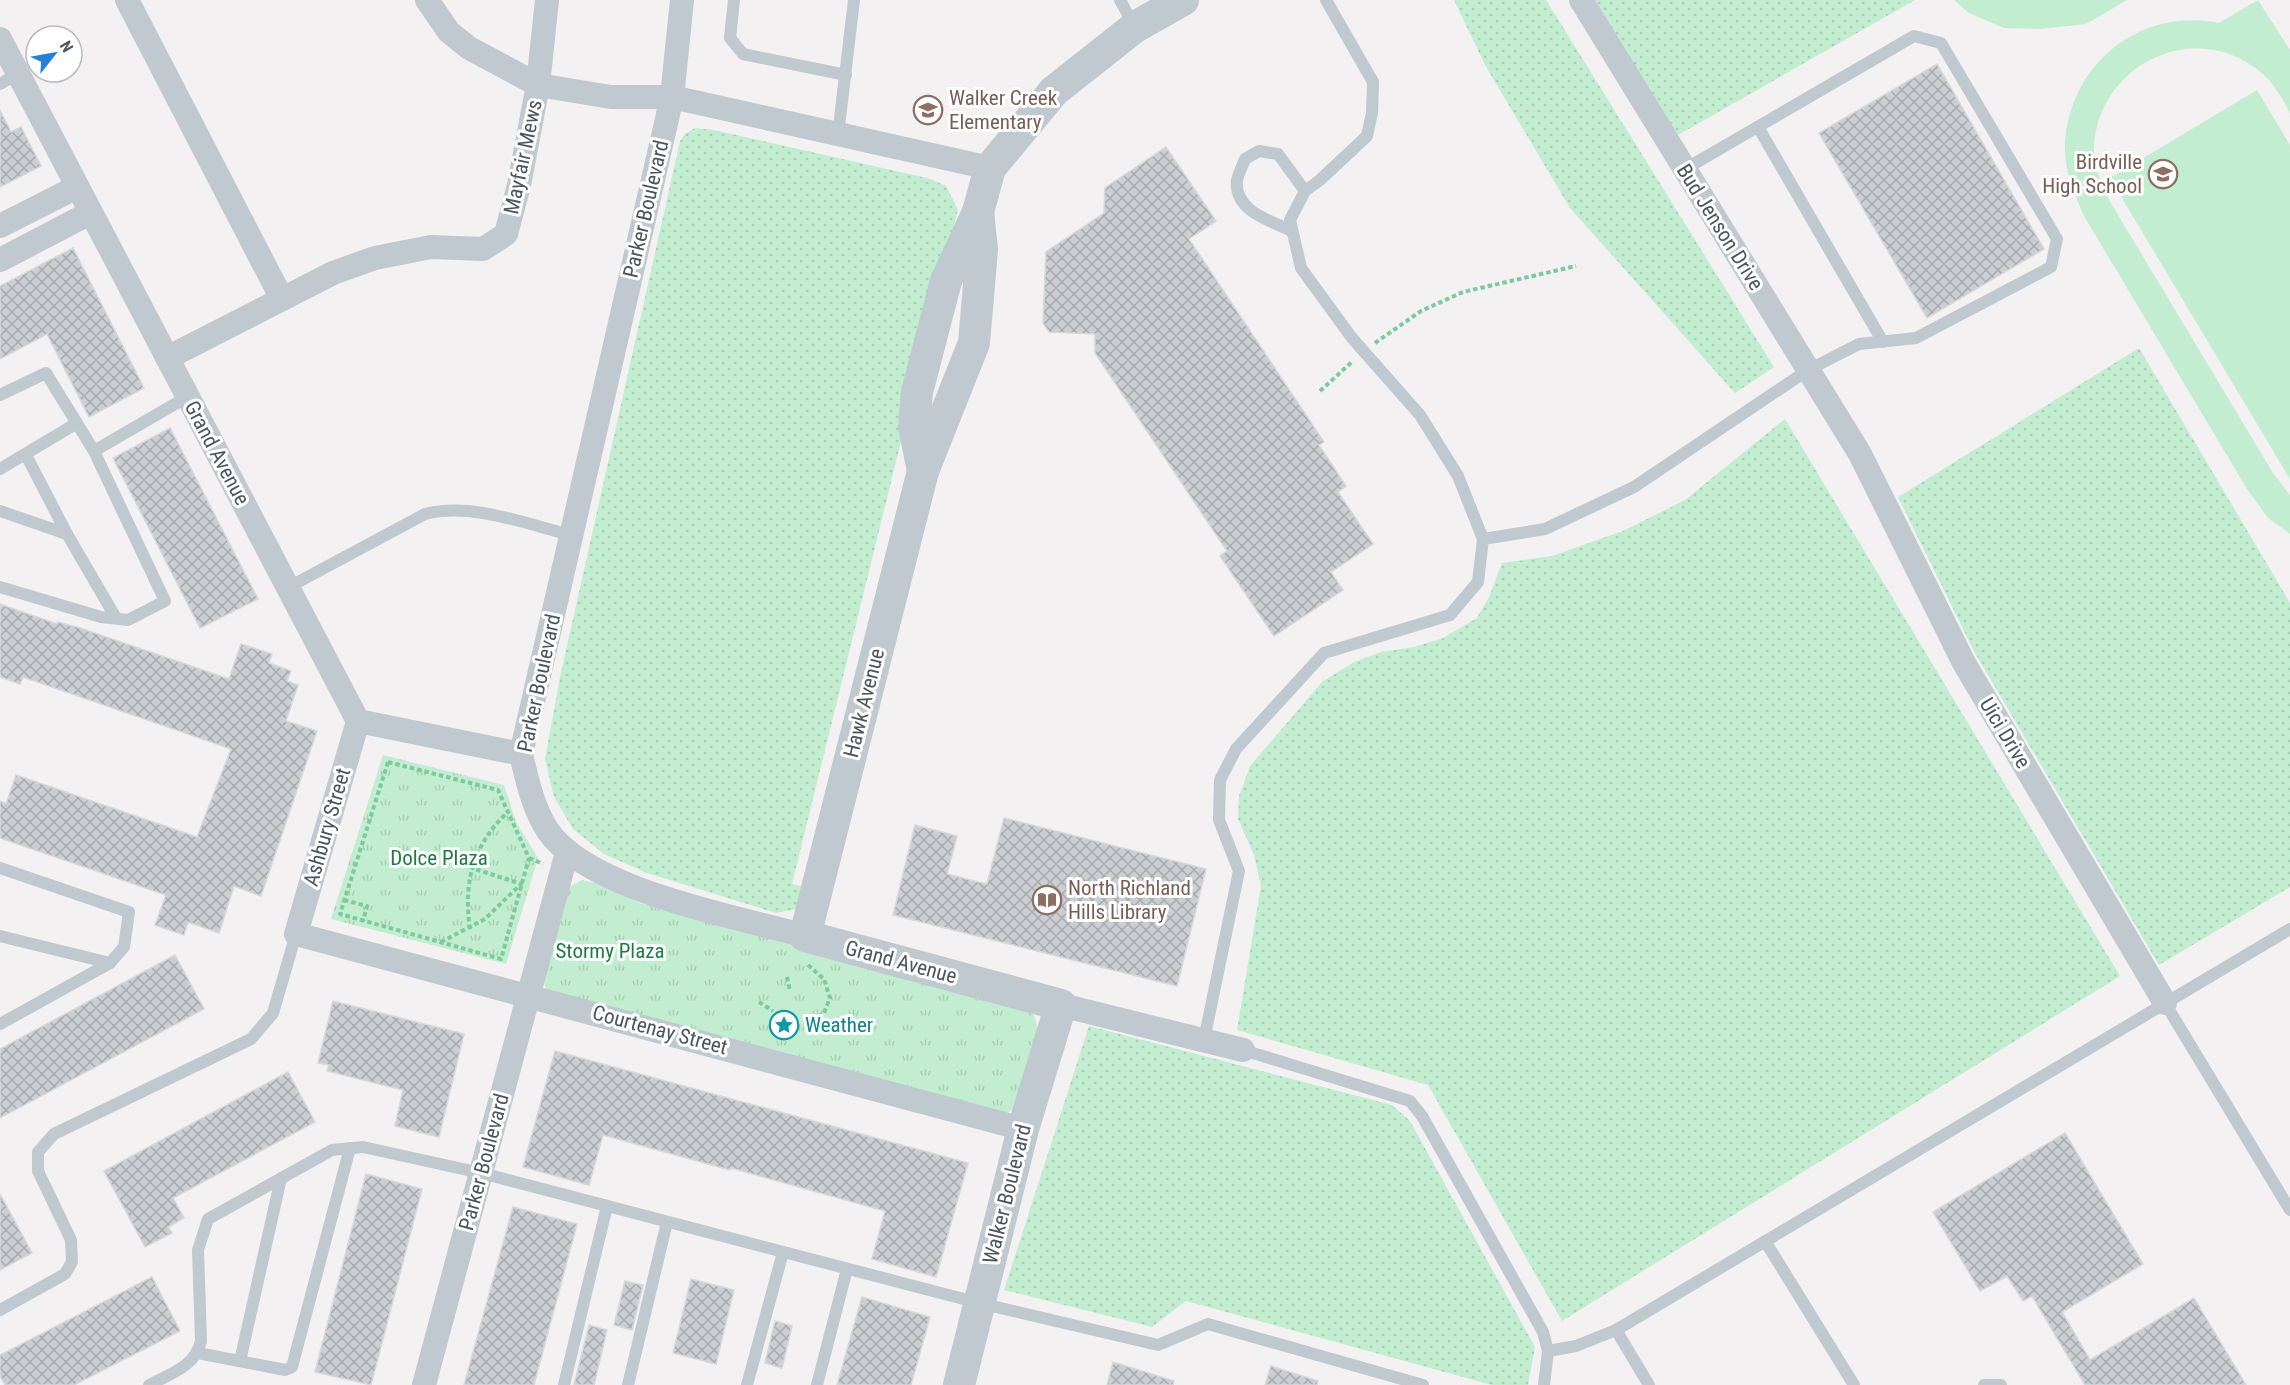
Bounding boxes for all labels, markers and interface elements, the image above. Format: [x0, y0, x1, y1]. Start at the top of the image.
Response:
north arrow [24, 24, 84, 84]
text: N [56, 37, 77, 56]
place label: Walker Creek Elementary [949, 86, 1058, 134]
school or university icon: Walker Creek Elementary [912, 94, 944, 126]
street label: Mayfair Mews [499, 98, 547, 216]
street label: Parker Boulevard [619, 138, 673, 280]
place label: Birdville High School [2042, 150, 2142, 198]
school or university icon: Birdville High School [2147, 158, 2179, 190]
street label: Bud Jenson Drive [1672, 160, 1768, 295]
street label: Grand Avenue [180, 397, 255, 509]
street label: Parker Boulevard [513, 612, 565, 754]
street label: Hawk Avenue [839, 646, 889, 760]
street label: Uici Drive [1975, 693, 2035, 773]
street label: Ashbury Street [299, 765, 355, 889]
park label: Dolce Plaza [390, 846, 488, 870]
place label: North Richland Hills Library [1068, 876, 1191, 924]
library icon: North Richland Hills Library [1031, 884, 1063, 916]
street label: Grand Avenue [843, 936, 959, 988]
park label: Stormy Plaza [555, 939, 665, 963]
street label: Courtenay Street [590, 1000, 730, 1060]
place icon: Weather [768, 1009, 800, 1041]
place label: Weather [805, 1013, 873, 1037]
street label: Parker Boulevard [454, 1091, 514, 1233]
street label: Walker Boulevard [978, 1122, 1036, 1266]

